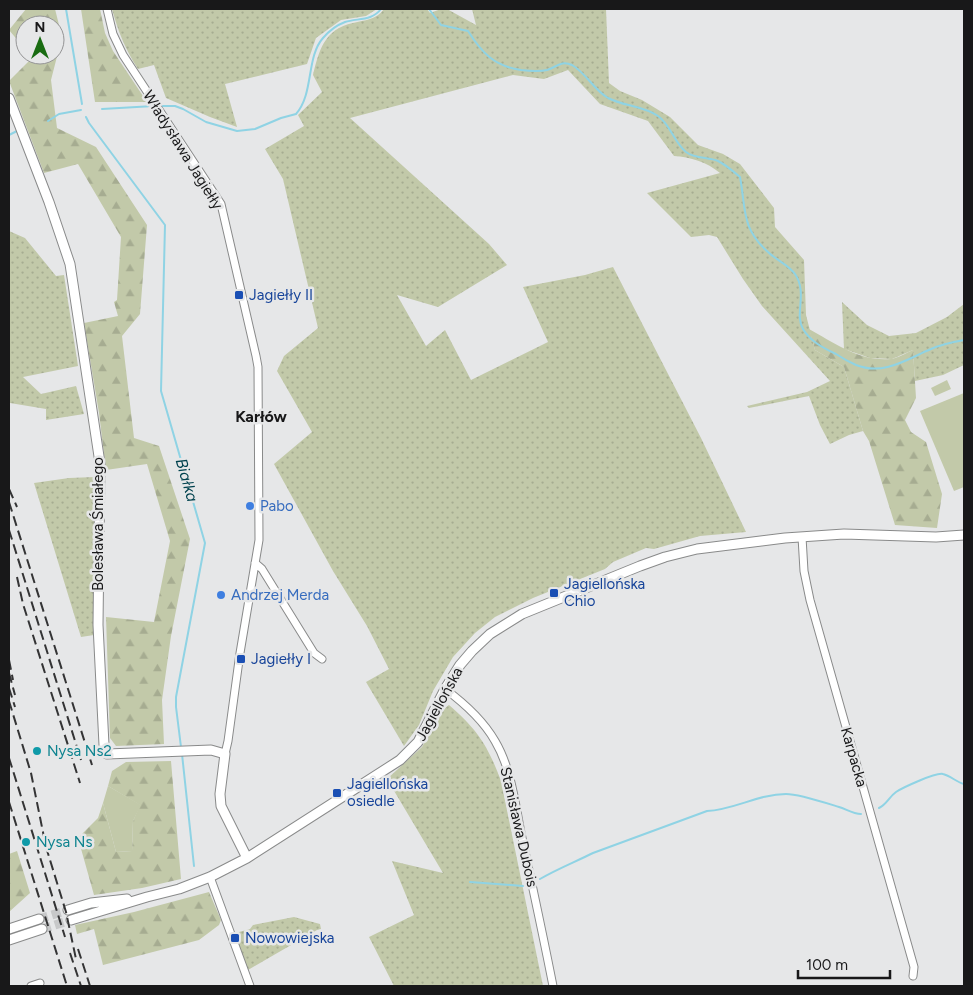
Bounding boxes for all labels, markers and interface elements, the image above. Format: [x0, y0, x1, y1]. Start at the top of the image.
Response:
north arrow [15, 15, 65, 65]
text: N [35, 19, 45, 36]
street label: Władysława Jagiełły [139, 87, 227, 213]
place label: Jagiełły II [249, 286, 313, 304]
marker: Jagiełły II [233, 289, 245, 301]
district label: Karłów [235, 407, 287, 426]
water label: Białka [172, 456, 202, 504]
street label: Bolesława Śmiałego [89, 457, 107, 591]
place label: Pabo [260, 497, 294, 515]
marker: Pabo [244, 500, 256, 512]
place label: Jagiellońska Chio [564, 575, 645, 610]
place label: Andrzej Merda [231, 586, 329, 604]
marker: Jagiellońska Chio [548, 587, 560, 599]
marker: Andrzej Merda [215, 589, 227, 601]
place label: Jagiełły I [251, 650, 311, 668]
marker: Jagiełły I [235, 653, 247, 665]
street label: Jagiellońska [411, 664, 467, 744]
street label: Karpacka [837, 725, 871, 789]
place label: Nysa Ns2 [47, 742, 112, 760]
marker: Nysa Ns2 [31, 745, 43, 757]
street label: Stanisława Dubois [496, 765, 542, 889]
place label: Jagiellońska osiedle [347, 775, 428, 810]
marker: Jagiellońska osiedle [331, 787, 343, 799]
place label: Nysa Ns [36, 833, 92, 851]
marker: Nysa Ns [20, 836, 32, 848]
place label: Nowowiejska [245, 929, 334, 947]
marker: Nowowiejska [229, 932, 241, 944]
scale bar [798, 948, 890, 980]
text: 100 m [806, 956, 848, 974]

